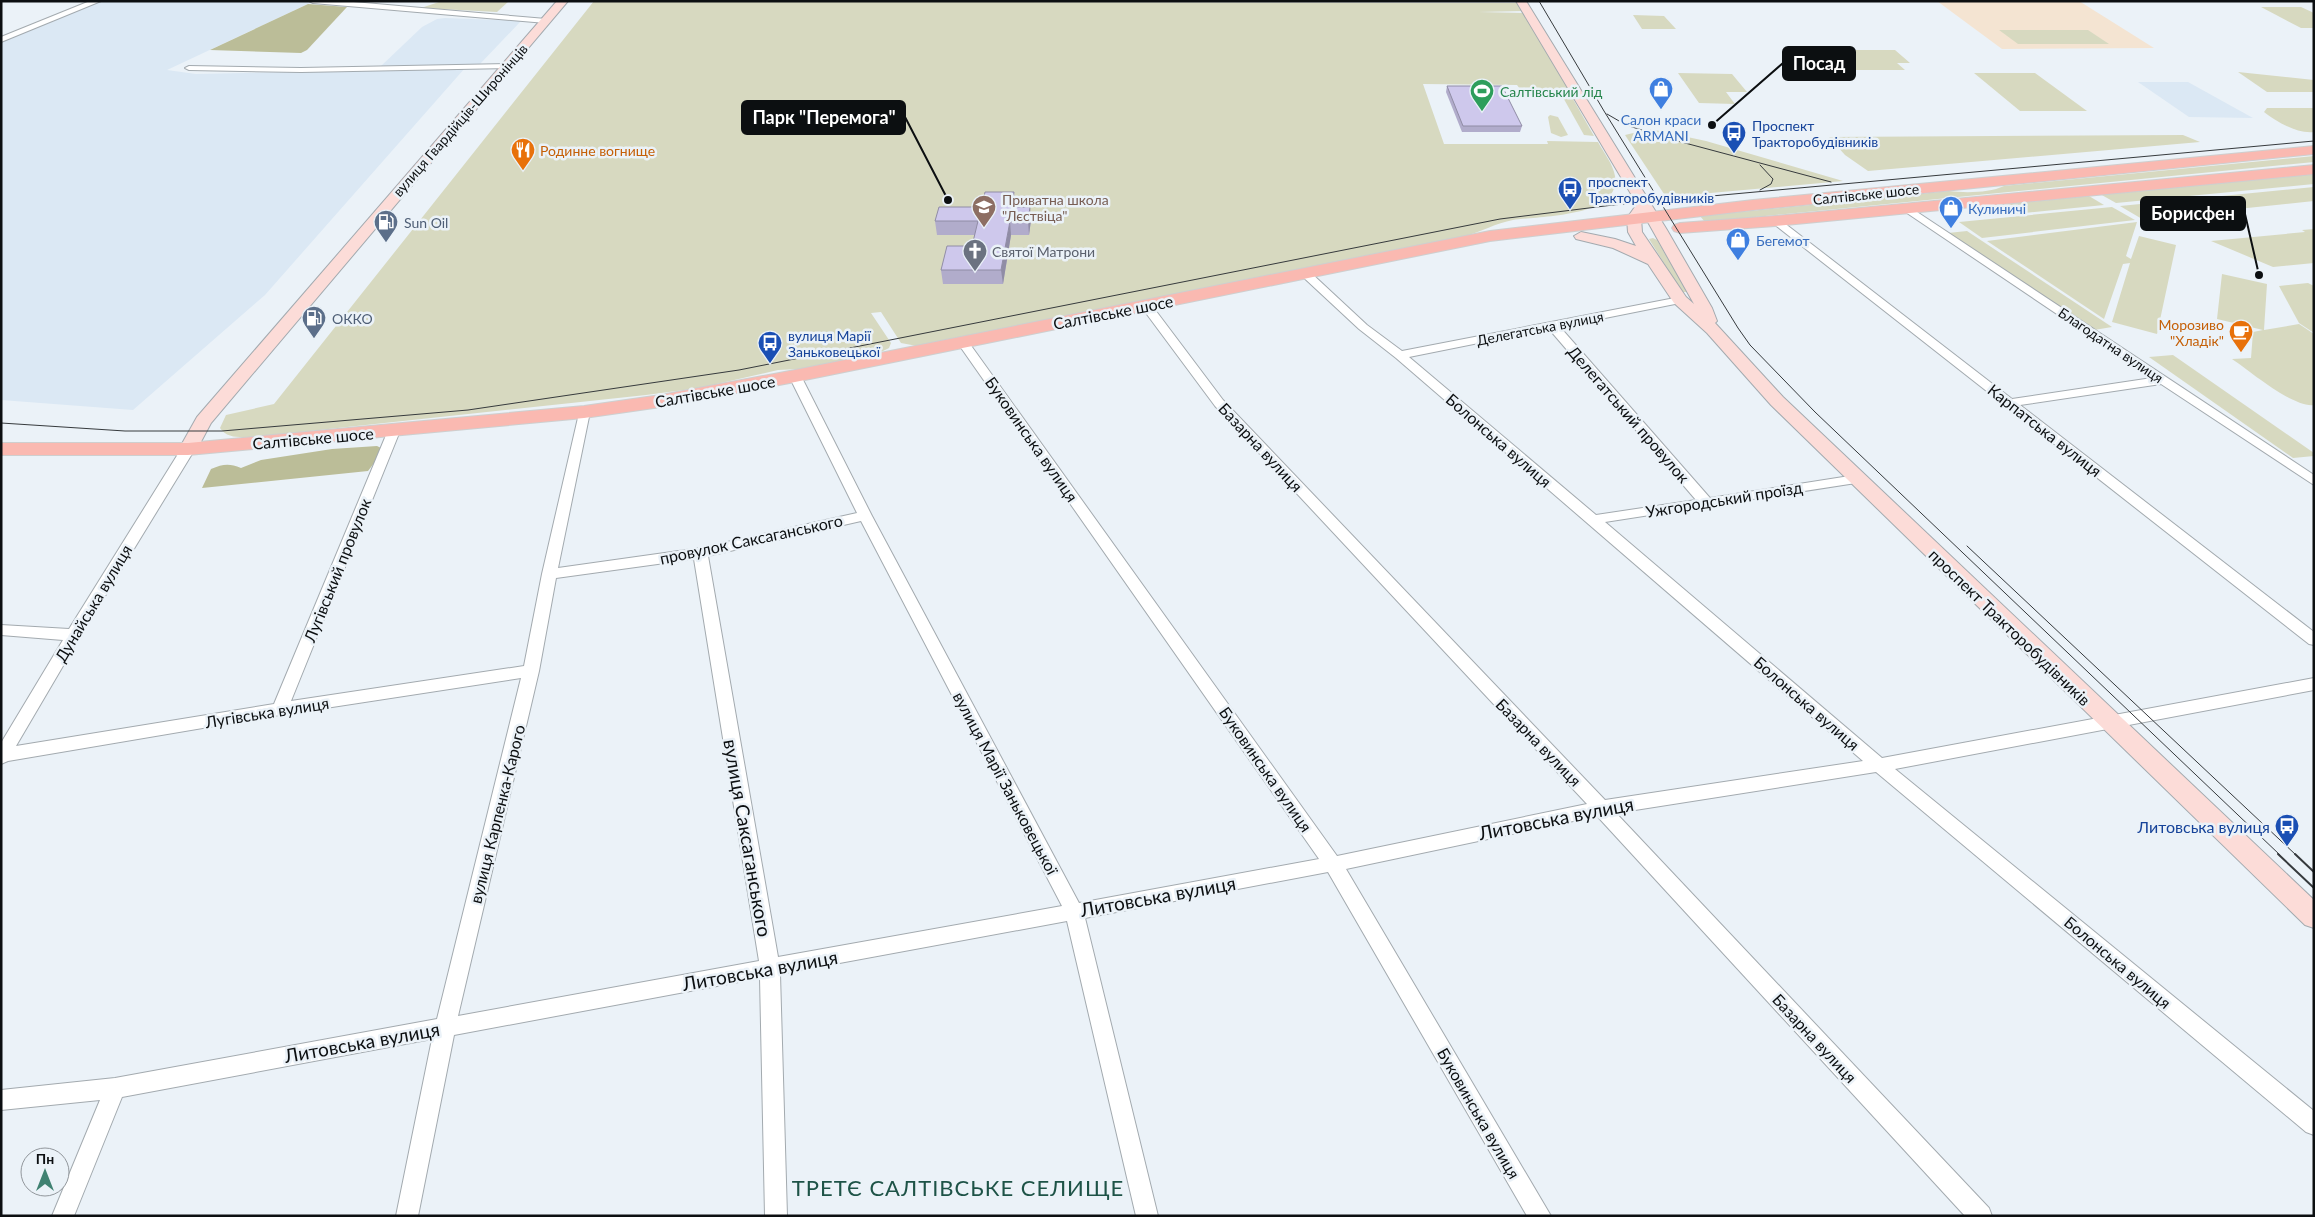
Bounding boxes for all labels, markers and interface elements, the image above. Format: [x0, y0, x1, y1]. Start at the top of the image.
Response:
street label: вулиця Гвардійців-Широнінців [389, 40, 531, 200]
callout: Посад [1783, 47, 1855, 80]
text: Посад [1793, 52, 1846, 74]
shop icon: Салон краси ARMANI [1648, 76, 1674, 110]
sports icon: Салтівський лід [1469, 78, 1495, 112]
place label: Салтівський лід [1500, 83, 1603, 100]
callout: Парк "Перемога" [742, 101, 905, 134]
text: Парк "Перемога" [752, 106, 896, 128]
place label: Салон краси ARMANI [1621, 111, 1701, 144]
place label: Проспект Тракторобудівників [1752, 117, 1878, 150]
bus stop icon: Проспект Тракторобудівників [1721, 120, 1747, 154]
restaurant icon: Родинне вогнище [510, 137, 536, 171]
place label: Родинне вогнище [540, 142, 655, 159]
place label: проспект Тракторобудівників [1588, 173, 1714, 206]
bus stop icon: проспект Тракторобудівників [1557, 176, 1583, 210]
street label: Салтівське шосе [1812, 180, 1920, 208]
place label: Приватна школа "Лєствіца" [1002, 191, 1109, 224]
school or university icon: Приватна школа "Лєствіца" [971, 194, 997, 228]
shop icon: Кулиничі [1938, 195, 1964, 229]
callout: Борисфен [2141, 197, 2245, 230]
place label: Кулиничі [1968, 200, 2026, 217]
text: Борисфен [2151, 202, 2235, 224]
fuel station icon: Sun Oil [373, 209, 399, 243]
place label: Sun Oil [404, 214, 448, 231]
shop icon: Бегемот [1725, 227, 1751, 261]
place label: Бегемот [1756, 232, 1809, 249]
church icon: Святої Матрони [962, 238, 988, 272]
place label: Святої Матрони [992, 243, 1095, 260]
street label: Салтівське шосе [1051, 291, 1175, 333]
street label: Благодатна вулиця [2055, 304, 2167, 386]
fuel station icon: ОККО [301, 305, 327, 339]
street label: Делегатська вулиця [1475, 307, 1605, 349]
place label: ОККО [332, 310, 373, 327]
place label: Морозиво "Хладік" [2158, 316, 2224, 349]
cafe icon: Морозиво "Хладік" [2228, 319, 2254, 353]
place label: вулиця Марії Заньковецької [788, 327, 881, 360]
bus stop icon: вулиця Марії Заньковецької [757, 330, 783, 364]
street label: Делегатський провулок [1564, 342, 1694, 487]
street label: Салтівське шосе [653, 371, 777, 411]
street label: Буковинська вулиця [982, 373, 1082, 505]
street label: Карпатська вулиця [1984, 380, 2106, 480]
street label: Болонська вулиця [1443, 389, 1555, 491]
street label: Базарна вулиця [1215, 399, 1307, 495]
street label: Салтівське шосе [251, 423, 375, 453]
street label: Ужгородський проїзд [1644, 477, 1804, 521]
street label: Лугівський провулок [299, 495, 375, 645]
street label: провулок Саксаганського [658, 510, 844, 568]
street label: Дунайська вулиця [51, 541, 135, 665]
street label: проспект Тракторобудівників [1925, 545, 2095, 709]
street label: Болонська вулиця [1751, 652, 1863, 754]
street label: вулиця Марії Заньковецької [950, 688, 1063, 879]
street label: Лугівська вулиця [203, 693, 330, 731]
street label: Базарна вулиця [1492, 694, 1586, 790]
street label: Буковинська вулиця [1216, 703, 1316, 835]
street label: вулиця Карпенка-Карого [466, 723, 528, 905]
street label: вулиця Саксаганського [719, 737, 777, 939]
street label: Литовська вулиця [1476, 792, 1635, 844]
bus stop icon: Литовська вулиця [2274, 813, 2300, 847]
place label: Литовська вулиця [2137, 817, 2270, 836]
street label: Литовська вулиця [1078, 871, 1237, 921]
street label: Болонська вулиця [2061, 912, 2175, 1012]
street label: Литовська вулиця [680, 945, 839, 995]
street label: Базарна вулиця [1769, 990, 1861, 1086]
street label: Литовська вулиця [282, 1017, 441, 1067]
street label: Буковинська вулиця [1434, 1044, 1524, 1182]
north arrow [20, 1147, 70, 1197]
text: Пн [36, 1150, 54, 1167]
district label: ТРЕТЄ САЛТІВСЬКЕ СЕЛИЩЕ [792, 1174, 1124, 1201]

